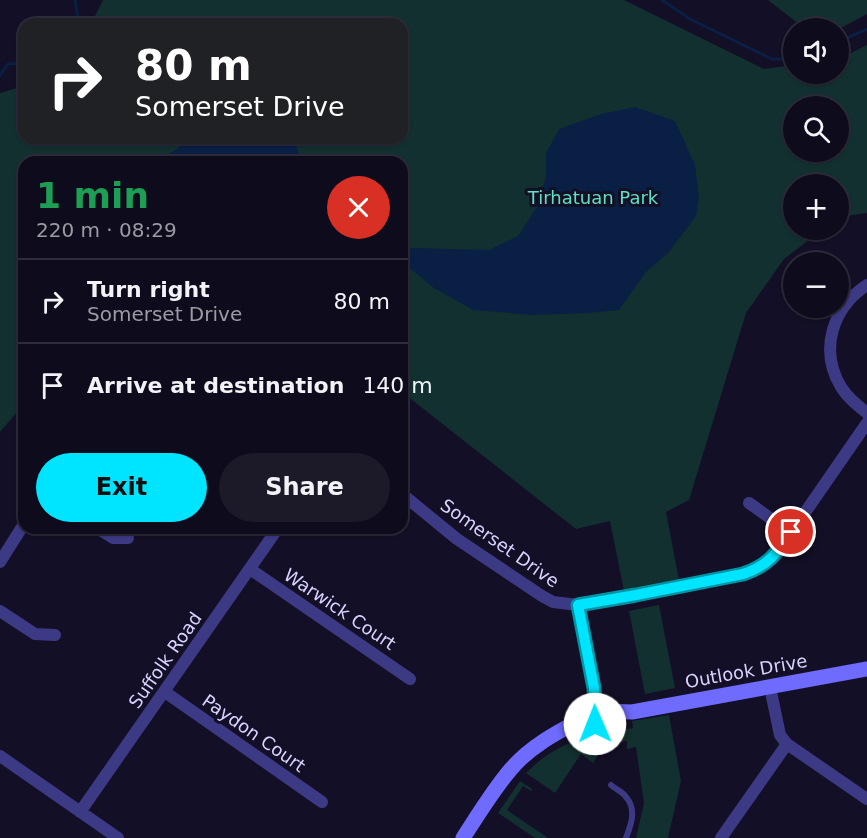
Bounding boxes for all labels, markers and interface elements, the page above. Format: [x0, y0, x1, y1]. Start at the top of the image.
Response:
map controls [783, 18, 849, 318]
button: sound [783, 18, 849, 84]
text: 80 m [135, 41, 252, 90]
icon: right [36, 42, 114, 120]
text: Somerset Drive [135, 91, 345, 122]
button: search [783, 96, 849, 162]
button: + [783, 174, 849, 240]
text: 1 min [36, 175, 149, 216]
button: close [327, 176, 390, 239]
park label: Tirhatuan Park [527, 187, 659, 208]
text: 220 m · 08:29 [36, 218, 177, 242]
button: − [783, 252, 849, 318]
text: Turn right [87, 277, 210, 302]
icon: right [36, 285, 69, 318]
text: 80 m [334, 289, 390, 314]
text: Somerset Drive [87, 302, 242, 326]
icon: arrive [36, 369, 69, 402]
text: Arrive at destination [87, 373, 344, 398]
text: 140 m [362, 373, 433, 398]
button: Exit [36, 453, 207, 522]
button: Share [219, 453, 390, 522]
street label: Somerset Drive [437, 494, 563, 592]
pin [765, 506, 816, 557]
icon: arrive [774, 515, 807, 548]
street label: Warwick Court [280, 564, 400, 654]
street label: Suffolk Road [124, 608, 206, 712]
street label: Outlook Drive [683, 650, 809, 692]
street label: Paydon Court [199, 690, 309, 776]
position arrow [563, 692, 627, 756]

